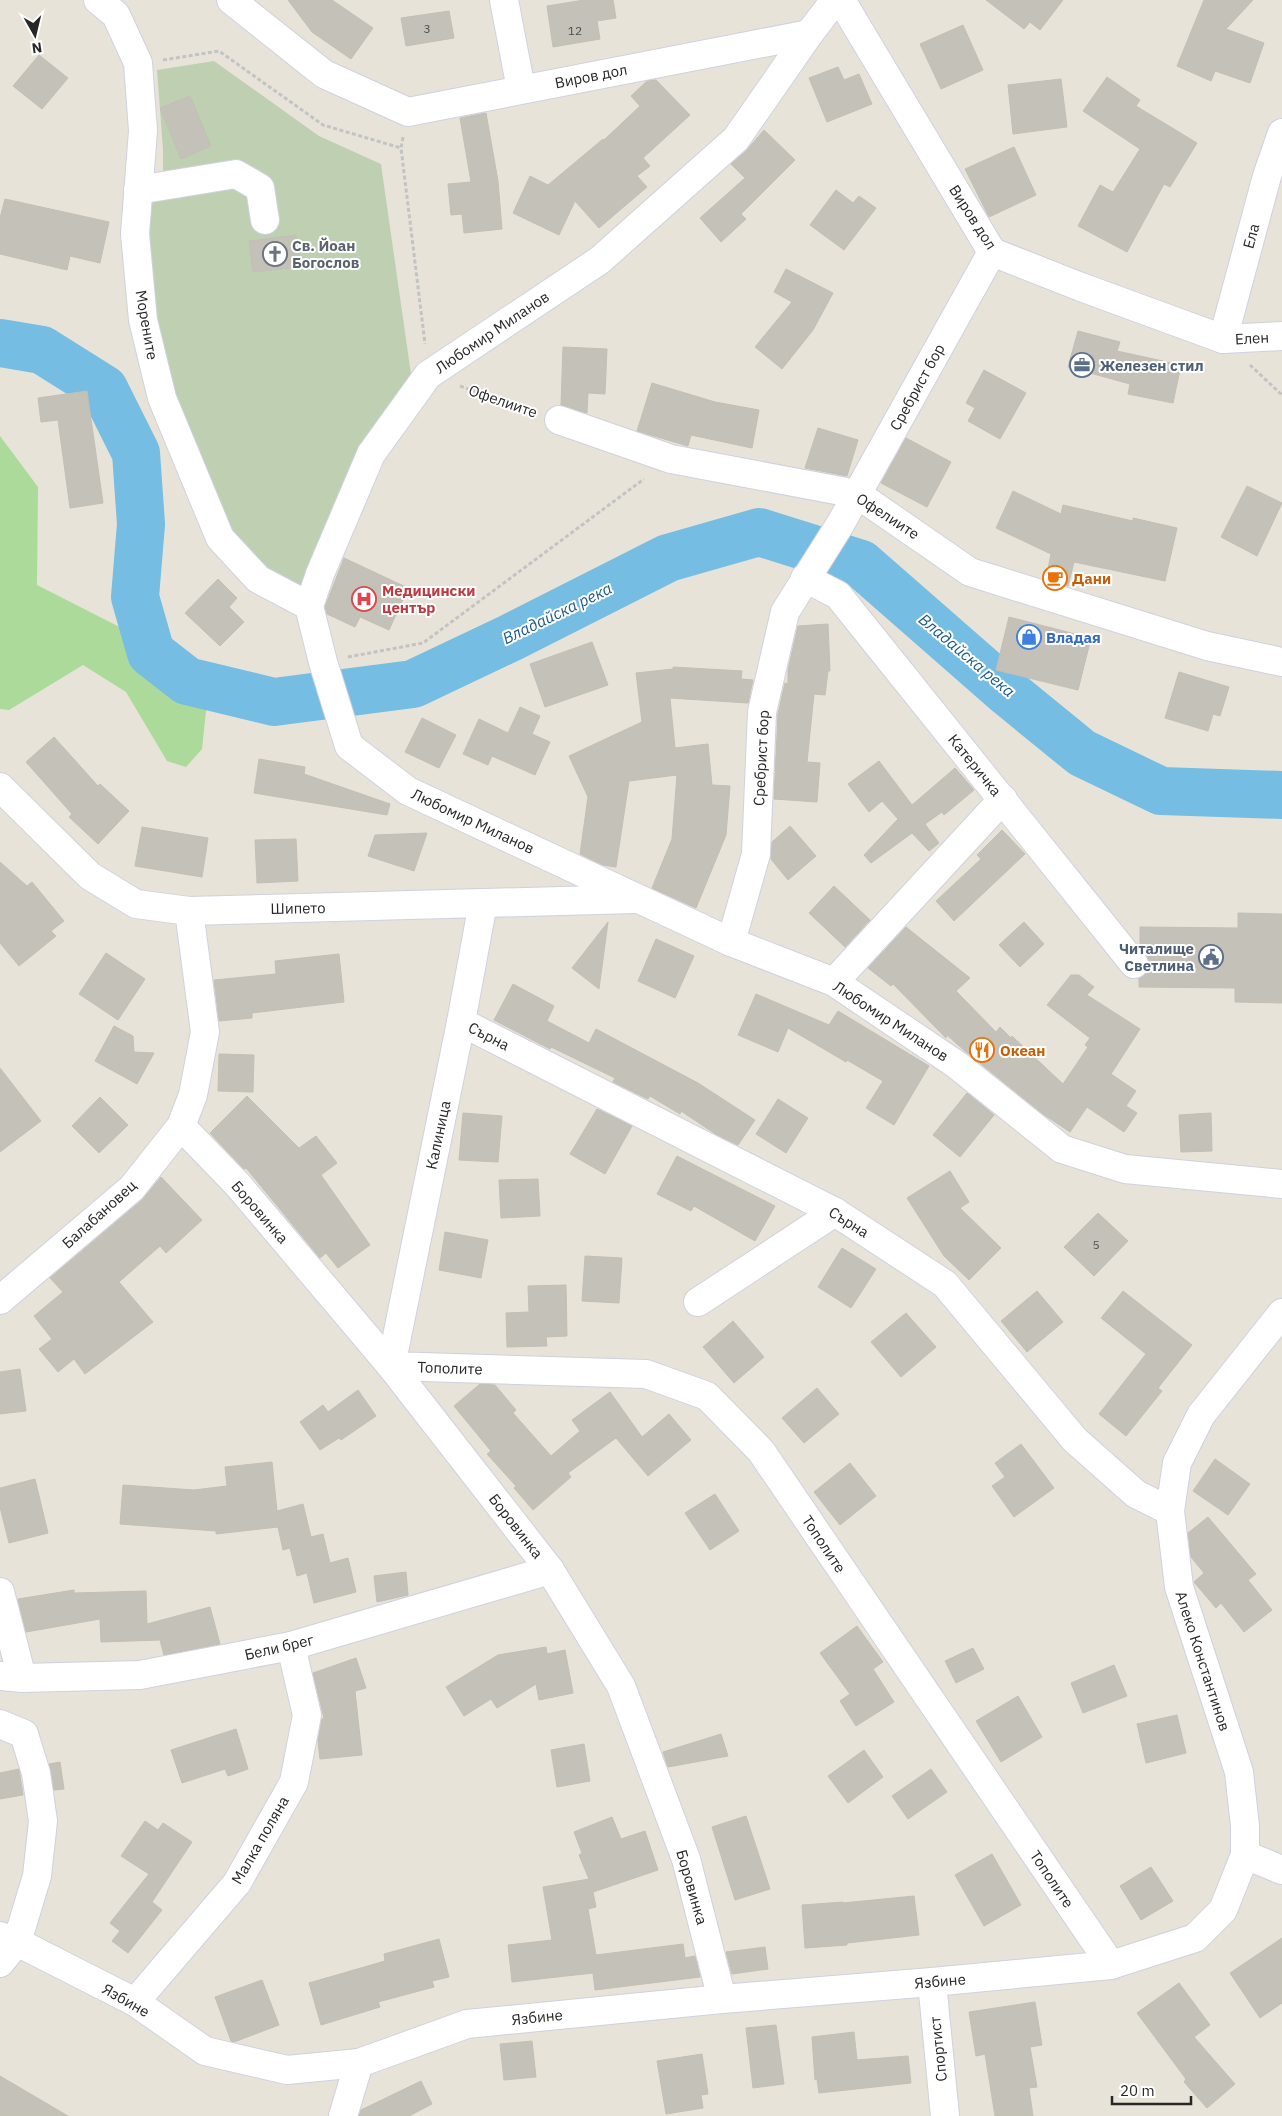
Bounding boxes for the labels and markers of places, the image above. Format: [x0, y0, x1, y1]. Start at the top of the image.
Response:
place label: Св. Йоан Богослов [292, 236, 360, 272]
church icon: Св. Йоан Богослов [262, 241, 288, 267]
office icon: Железен стил [1069, 352, 1095, 378]
place label: Железен стил [1100, 356, 1204, 375]
cafe icon: Дани [1042, 565, 1068, 591]
place label: Дани [1072, 569, 1111, 588]
place label: Медицински център [382, 581, 475, 617]
hospital icon: Медицински център [351, 586, 377, 612]
shop icon: Владая [1016, 624, 1042, 650]
place label: Владая [1046, 628, 1101, 647]
place label: Читалище Светлина [1119, 939, 1194, 975]
public building icon: Читалище Светлина [1198, 944, 1224, 970]
restaurant icon: Океан [969, 1037, 995, 1063]
place label: Океан [1000, 1041, 1046, 1060]

